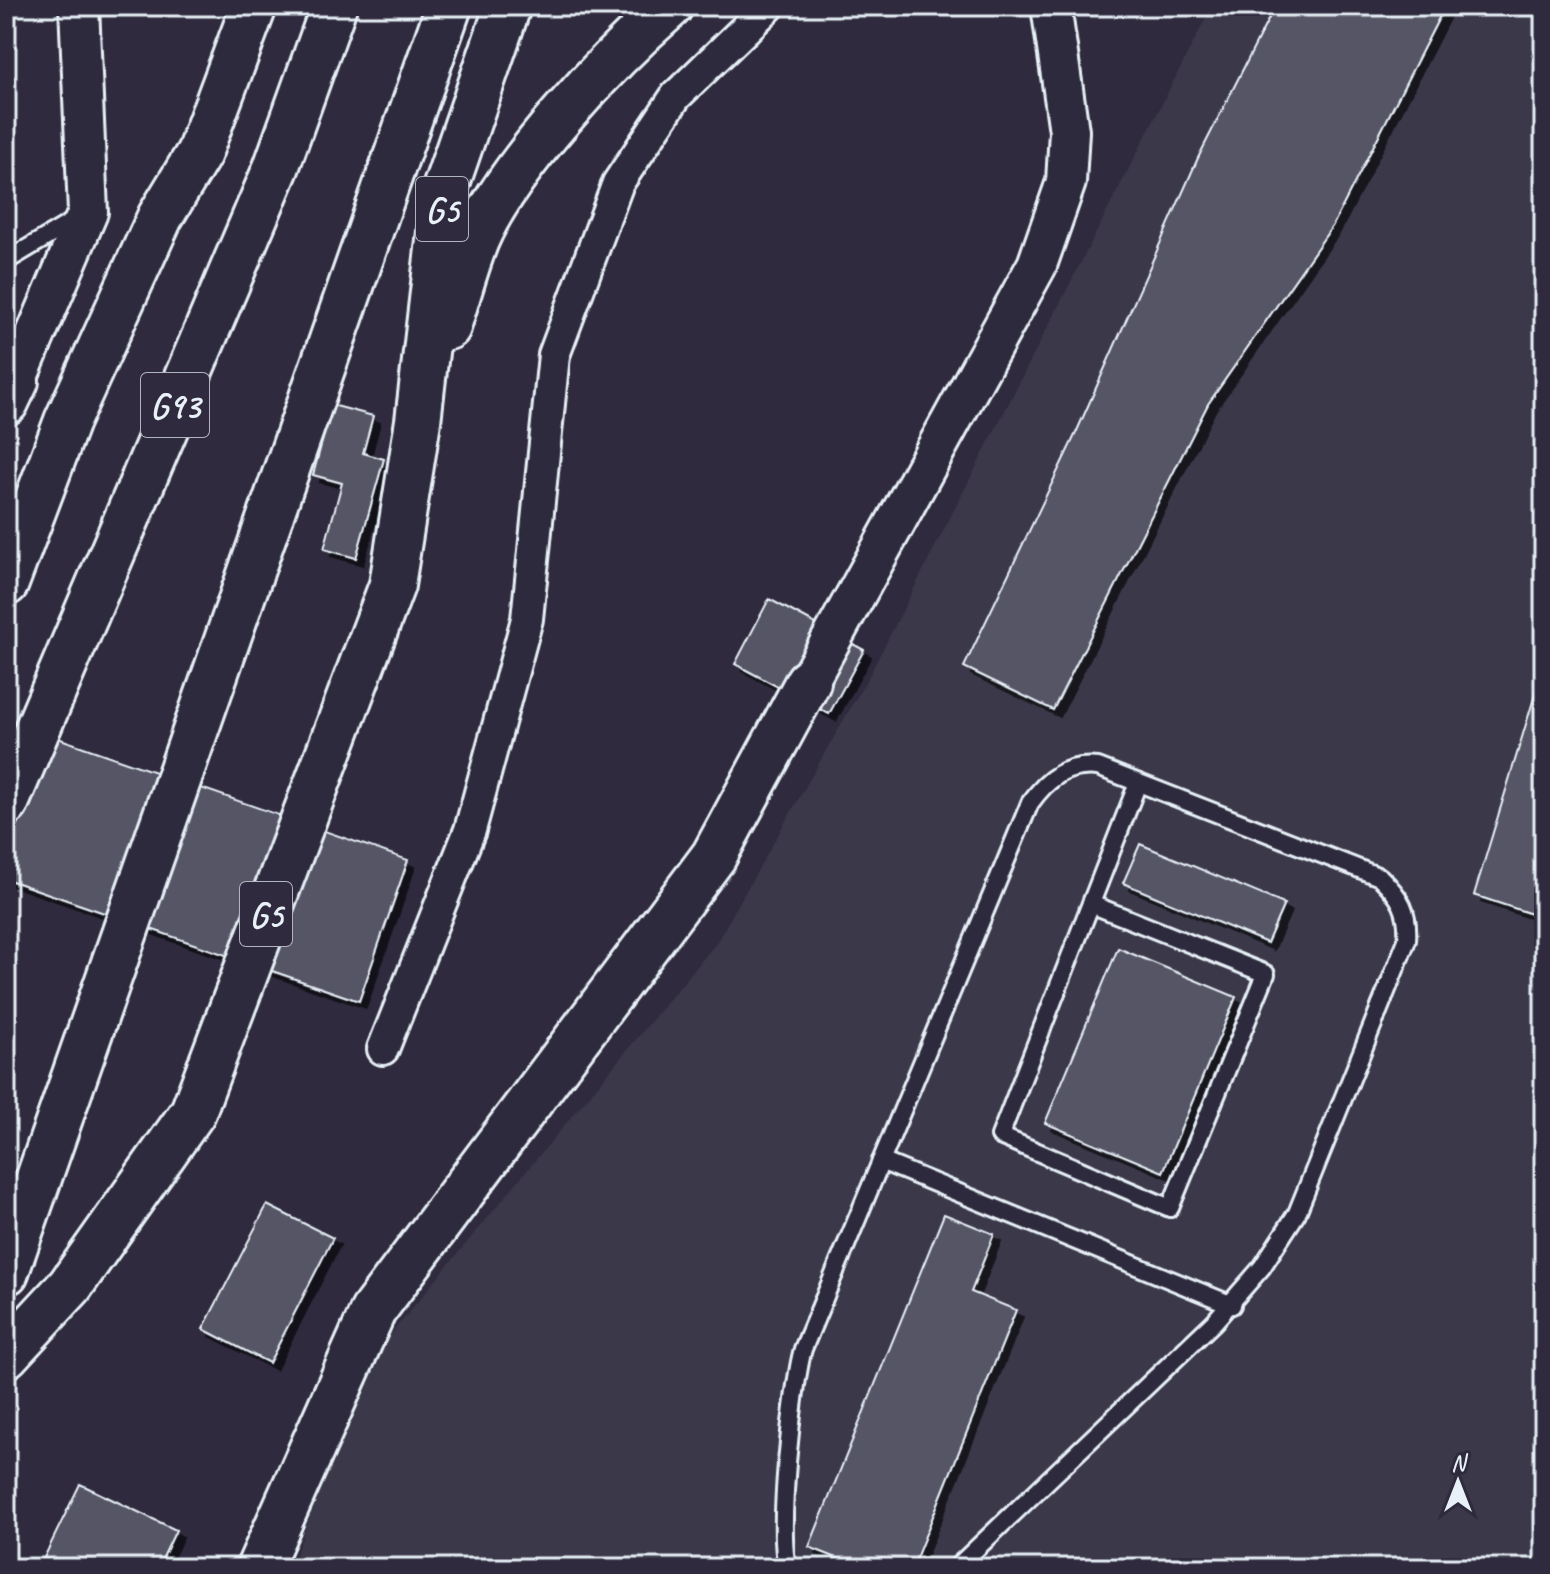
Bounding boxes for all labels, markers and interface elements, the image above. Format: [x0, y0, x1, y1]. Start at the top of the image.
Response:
road number: G5 [416, 177, 468, 241]
road number: G93 [141, 373, 209, 437]
road number: G5 [240, 882, 292, 946]
north arrow [1418, 1442, 1498, 1522]
text: N [1451, 1449, 1468, 1477]

